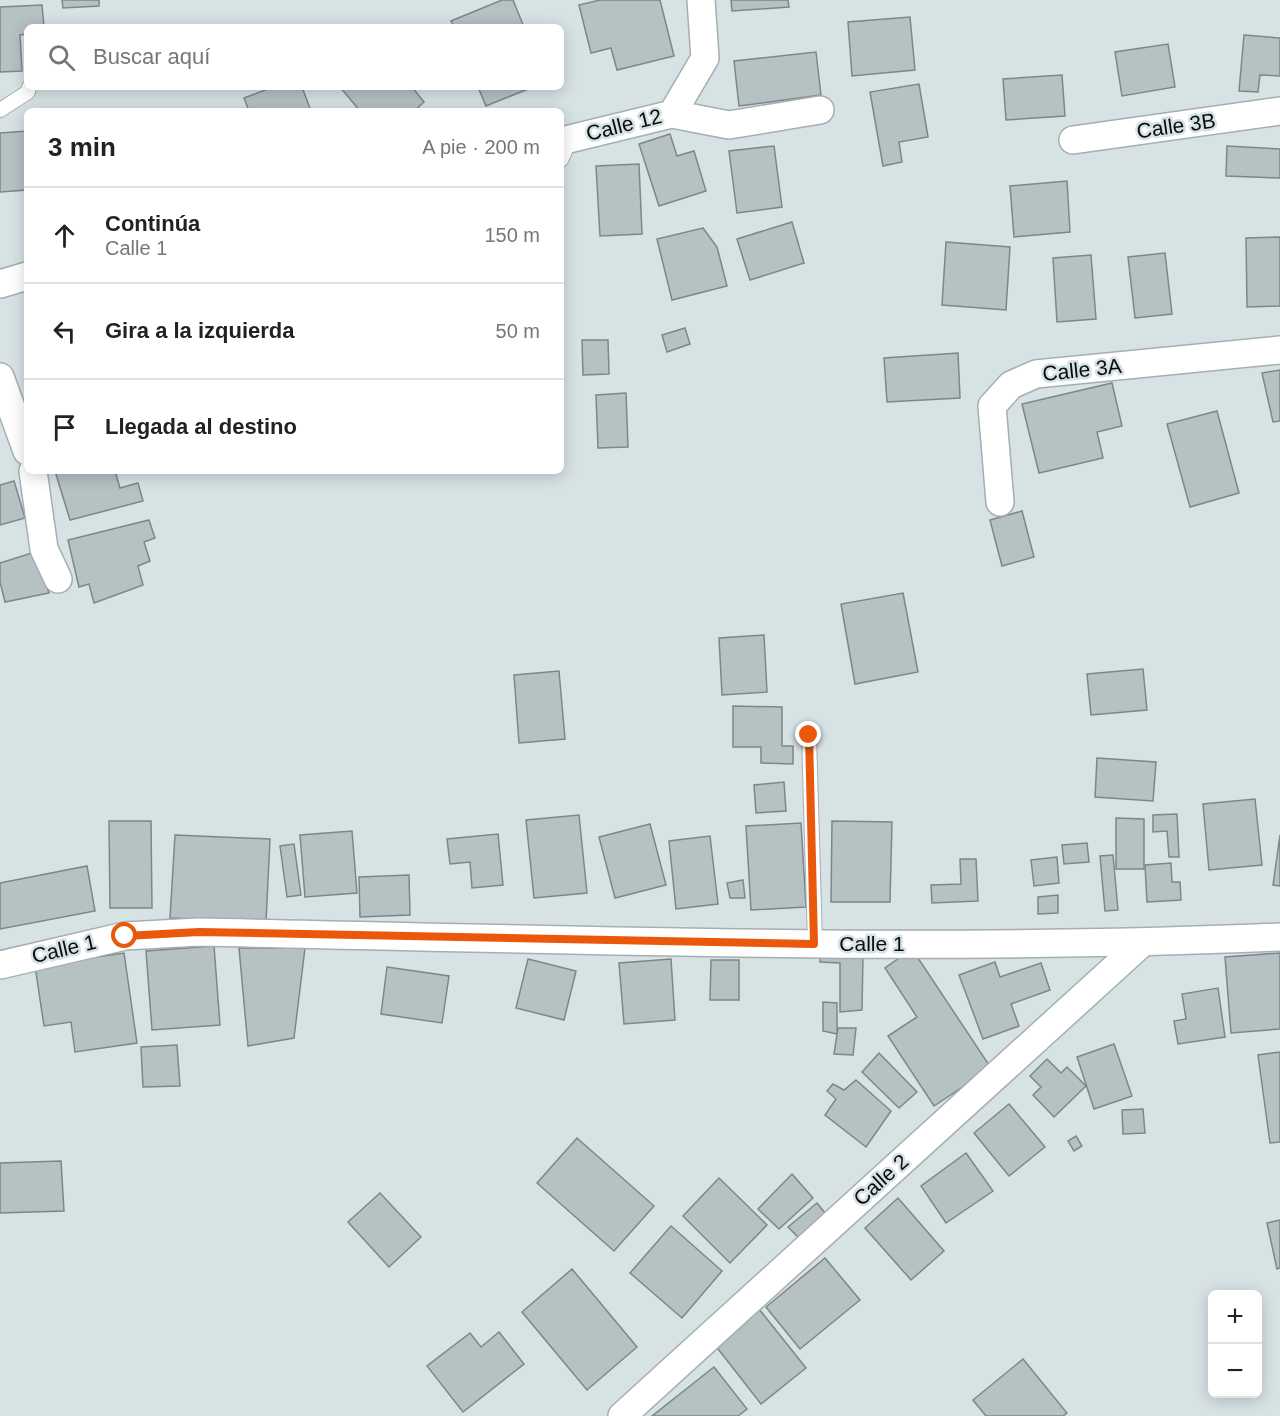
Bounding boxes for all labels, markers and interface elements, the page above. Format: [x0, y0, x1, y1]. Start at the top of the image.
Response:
search box [24, 24, 564, 90]
icon: search [45, 41, 78, 74]
text: Buscar aquí [93, 44, 210, 69]
street label: Calle 12 [584, 104, 664, 145]
street label: Calle 3B [1135, 109, 1217, 142]
text: 3 min [48, 132, 116, 162]
text: A pie · 200 m [422, 136, 540, 158]
text: Continúa [105, 211, 200, 236]
icon: ahead [48, 219, 81, 252]
text: 150 m [484, 224, 540, 246]
text: Calle 1 [105, 237, 167, 259]
icon: left [48, 315, 81, 348]
text: Gira a la izquierda [105, 318, 295, 343]
text: 50 m [496, 320, 540, 342]
street label: Calle 3A [1041, 354, 1123, 385]
icon: arrive [48, 411, 81, 444]
text: Llegada al destino [105, 414, 297, 439]
route end [795, 721, 821, 747]
route start [111, 922, 137, 948]
street label: Calle 1 [29, 930, 98, 967]
street label: Calle 1 [839, 932, 905, 955]
street label: Calle 2 [849, 1149, 913, 1210]
map controls [1208, 1290, 1262, 1398]
button: + [1208, 1290, 1262, 1344]
button: − [1208, 1344, 1262, 1398]

